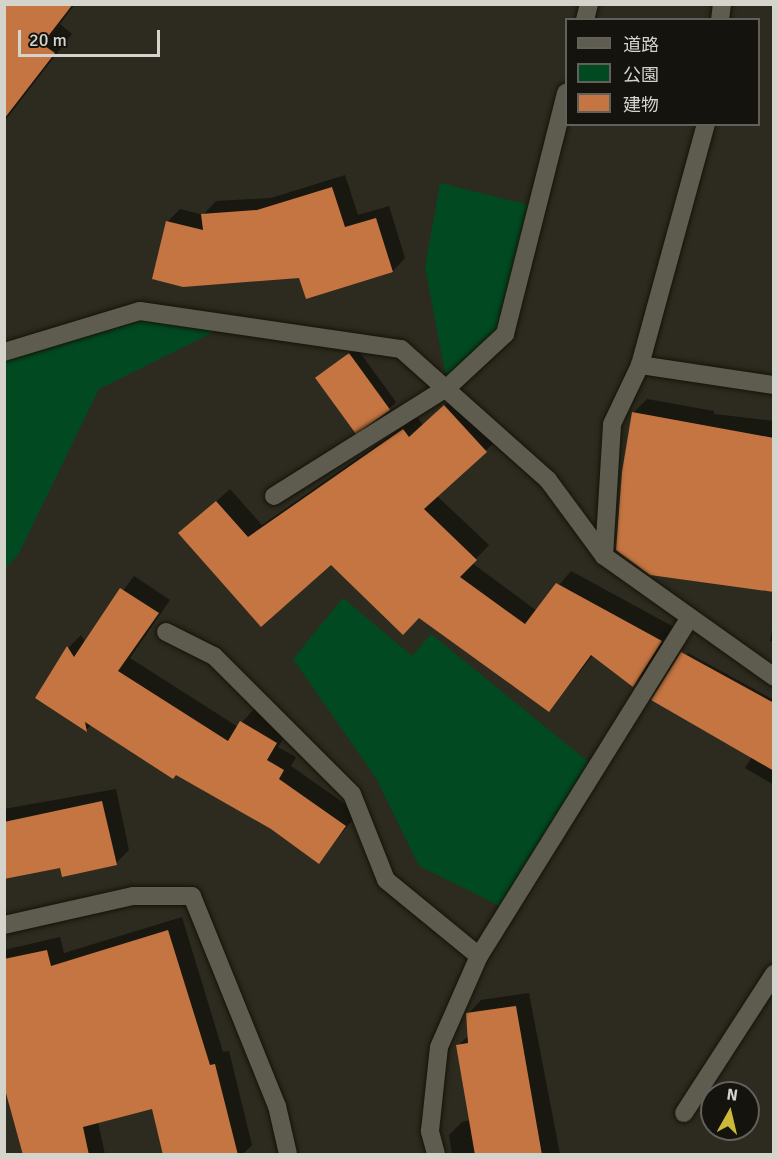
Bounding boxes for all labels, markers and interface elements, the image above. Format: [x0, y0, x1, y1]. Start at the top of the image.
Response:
scale bar [21, 18, 164, 56]
legend [565, 18, 760, 126]
text: 20 m [29, 29, 67, 51]
text: 道路 [623, 34, 659, 56]
text: 公園 [623, 64, 659, 86]
text: 建物 [623, 94, 659, 116]
north arrow [700, 1081, 760, 1141]
text: N [725, 1084, 739, 1106]

